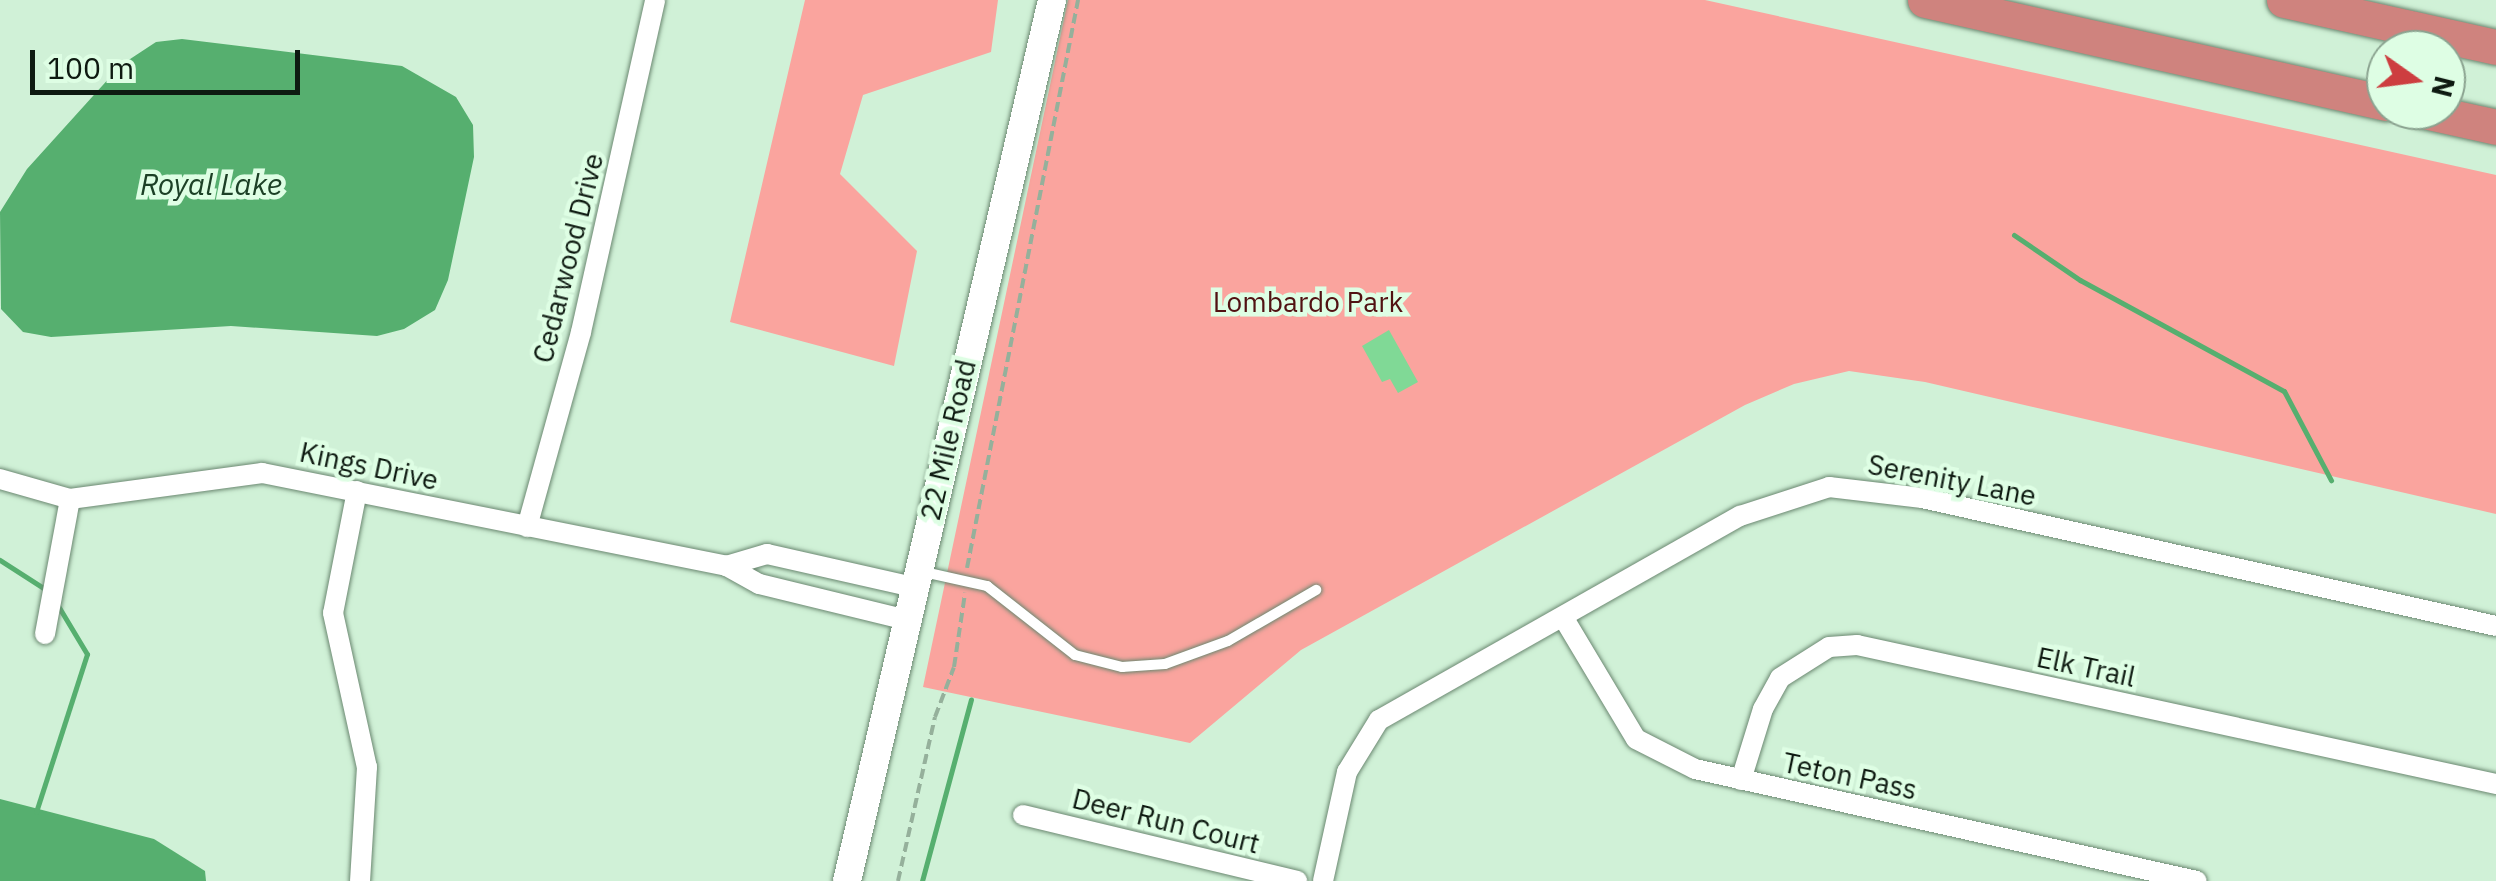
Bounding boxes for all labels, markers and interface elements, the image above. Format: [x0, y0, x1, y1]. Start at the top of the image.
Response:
scale bar [35, 30, 305, 92]
north arrow [2366, 30, 2466, 130]
text: 100 m [47, 48, 134, 87]
text: N [2423, 73, 2464, 101]
street label: Cedarwood Drive [526, 150, 610, 366]
water label: Royal Lake [140, 166, 282, 202]
park label: Lombardo Park [1213, 285, 1403, 319]
street label: 22 Mile Road [913, 356, 983, 524]
street label: Kings Drive [297, 435, 441, 497]
street label: Serenity Lane [1865, 447, 2039, 513]
street label: Elk Trail [2034, 640, 2138, 694]
street label: Teton Pass [1780, 745, 1920, 807]
street label: Deer Run Court [1069, 781, 1263, 861]

